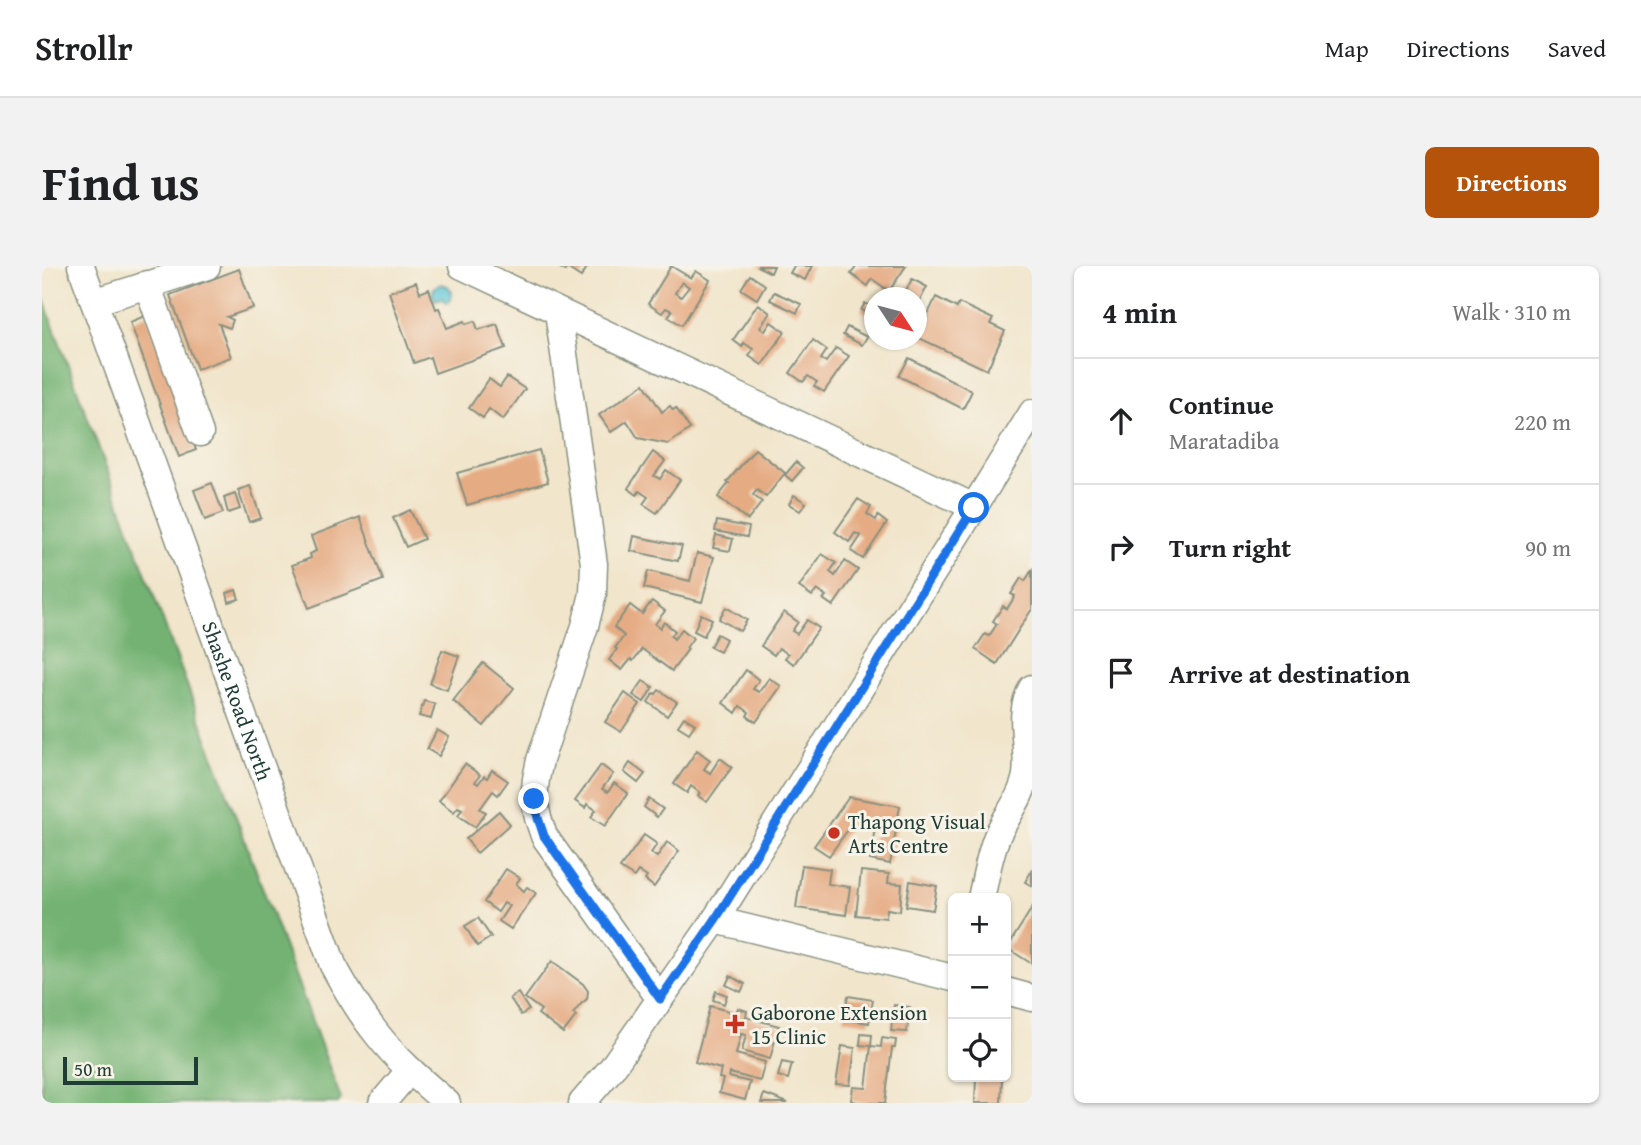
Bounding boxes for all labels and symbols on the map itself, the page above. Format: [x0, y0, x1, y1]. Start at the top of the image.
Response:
north arrow [864, 287, 927, 350]
route start [958, 492, 989, 523]
street label: Shashe Road North [195, 617, 281, 785]
route end [518, 783, 549, 814]
place label: Thapong Visual Arts Centre [848, 806, 986, 861]
marker: Thapong Visual Arts Centre [826, 825, 842, 841]
place label: Gaborone Extension 15 Clinic [751, 997, 928, 1052]
marker: Gaborone Extension 15 Clinic [725, 1014, 745, 1034]
scale bar [63, 1054, 198, 1086]

